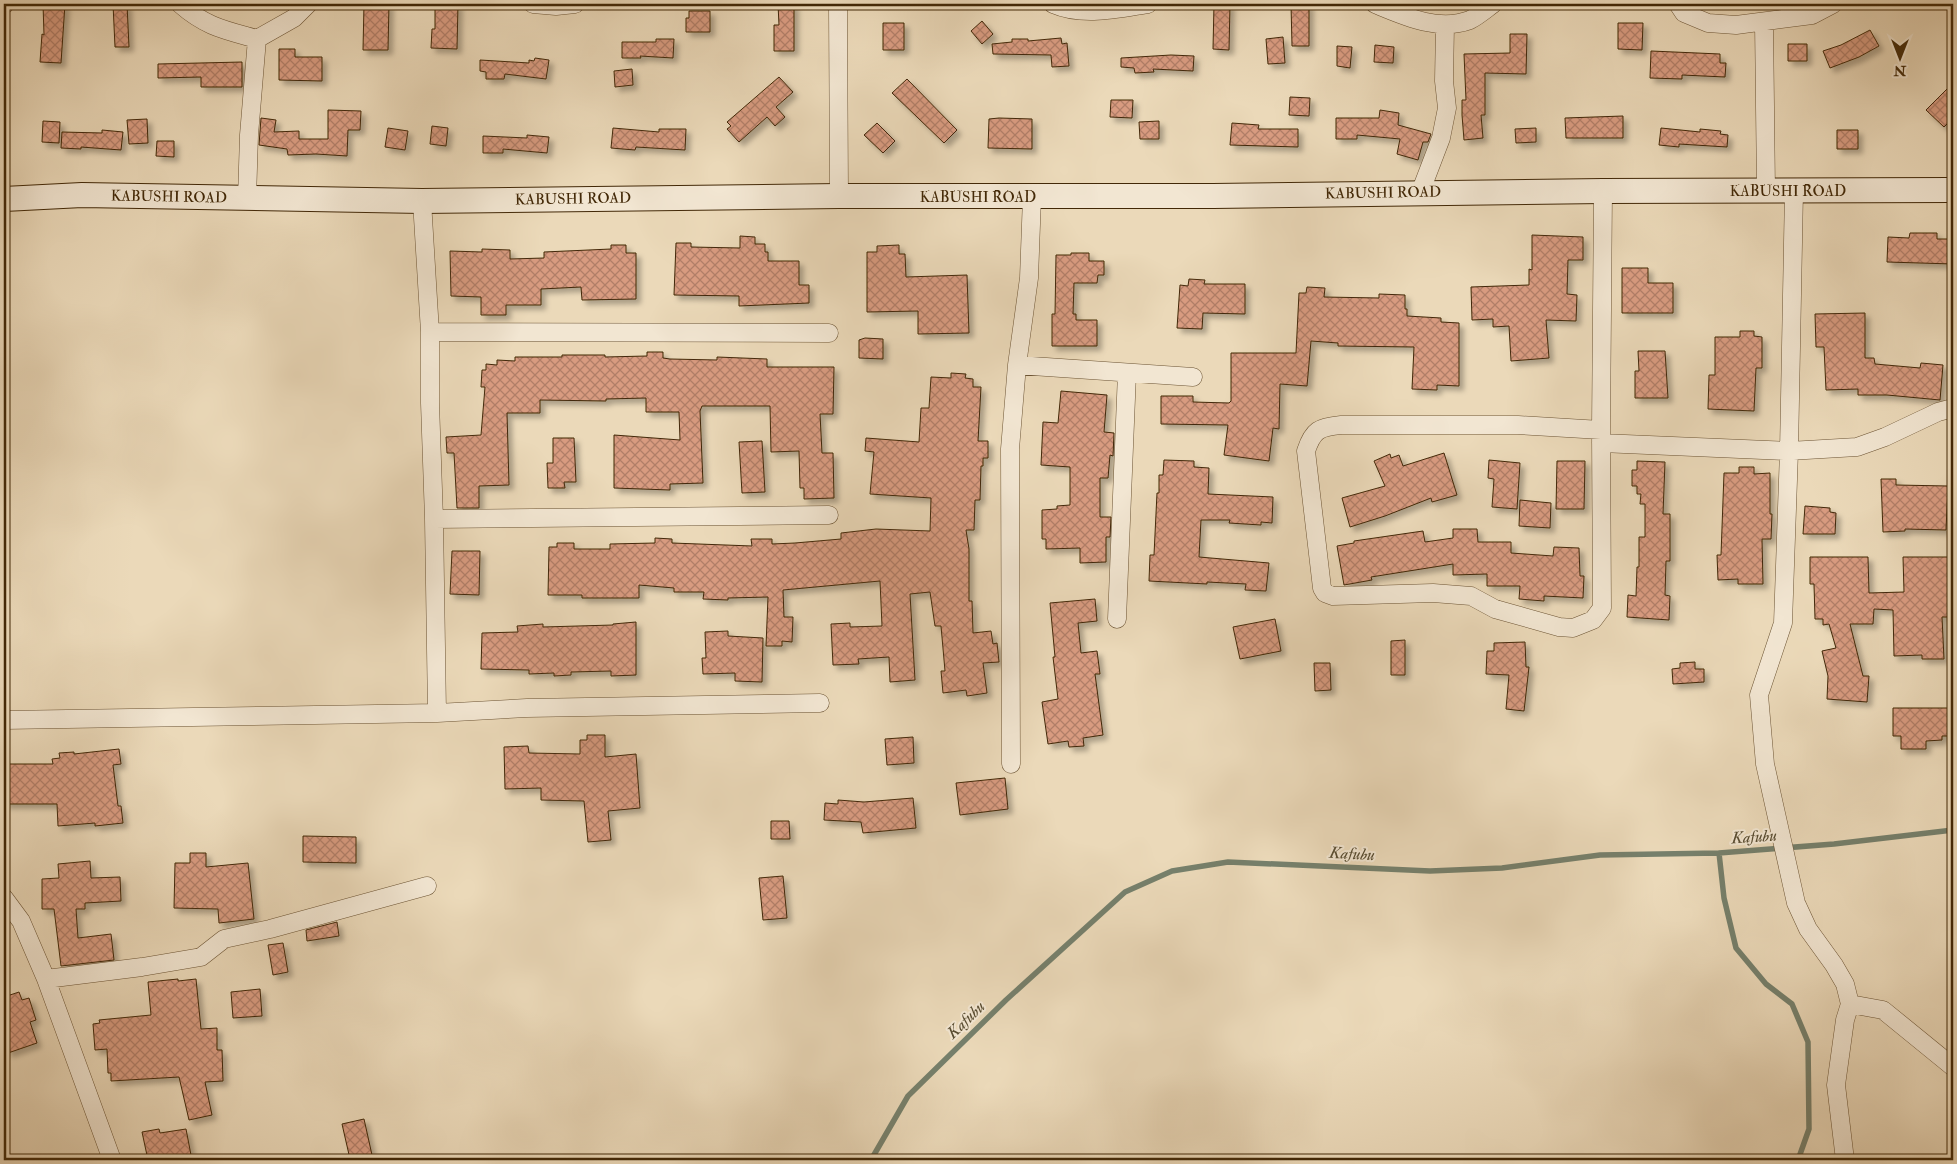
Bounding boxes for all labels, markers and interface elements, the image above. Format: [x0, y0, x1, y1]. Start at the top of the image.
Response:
north arrow [1874, 32, 1924, 82]
text: N [1893, 62, 1907, 79]
street label: KABUSHI ROAD [1325, 182, 1441, 204]
street label: KABUSHI ROAD [1730, 182, 1846, 201]
street label: KABUSHI ROAD [111, 186, 227, 208]
street label: KABUSHI ROAD [515, 188, 631, 210]
street label: KABUSHI ROAD [920, 188, 1036, 207]
water label: Kafubu [1730, 825, 1778, 849]
water label: Kafubu [1328, 843, 1376, 865]
water label: Kafubu [942, 997, 990, 1044]

